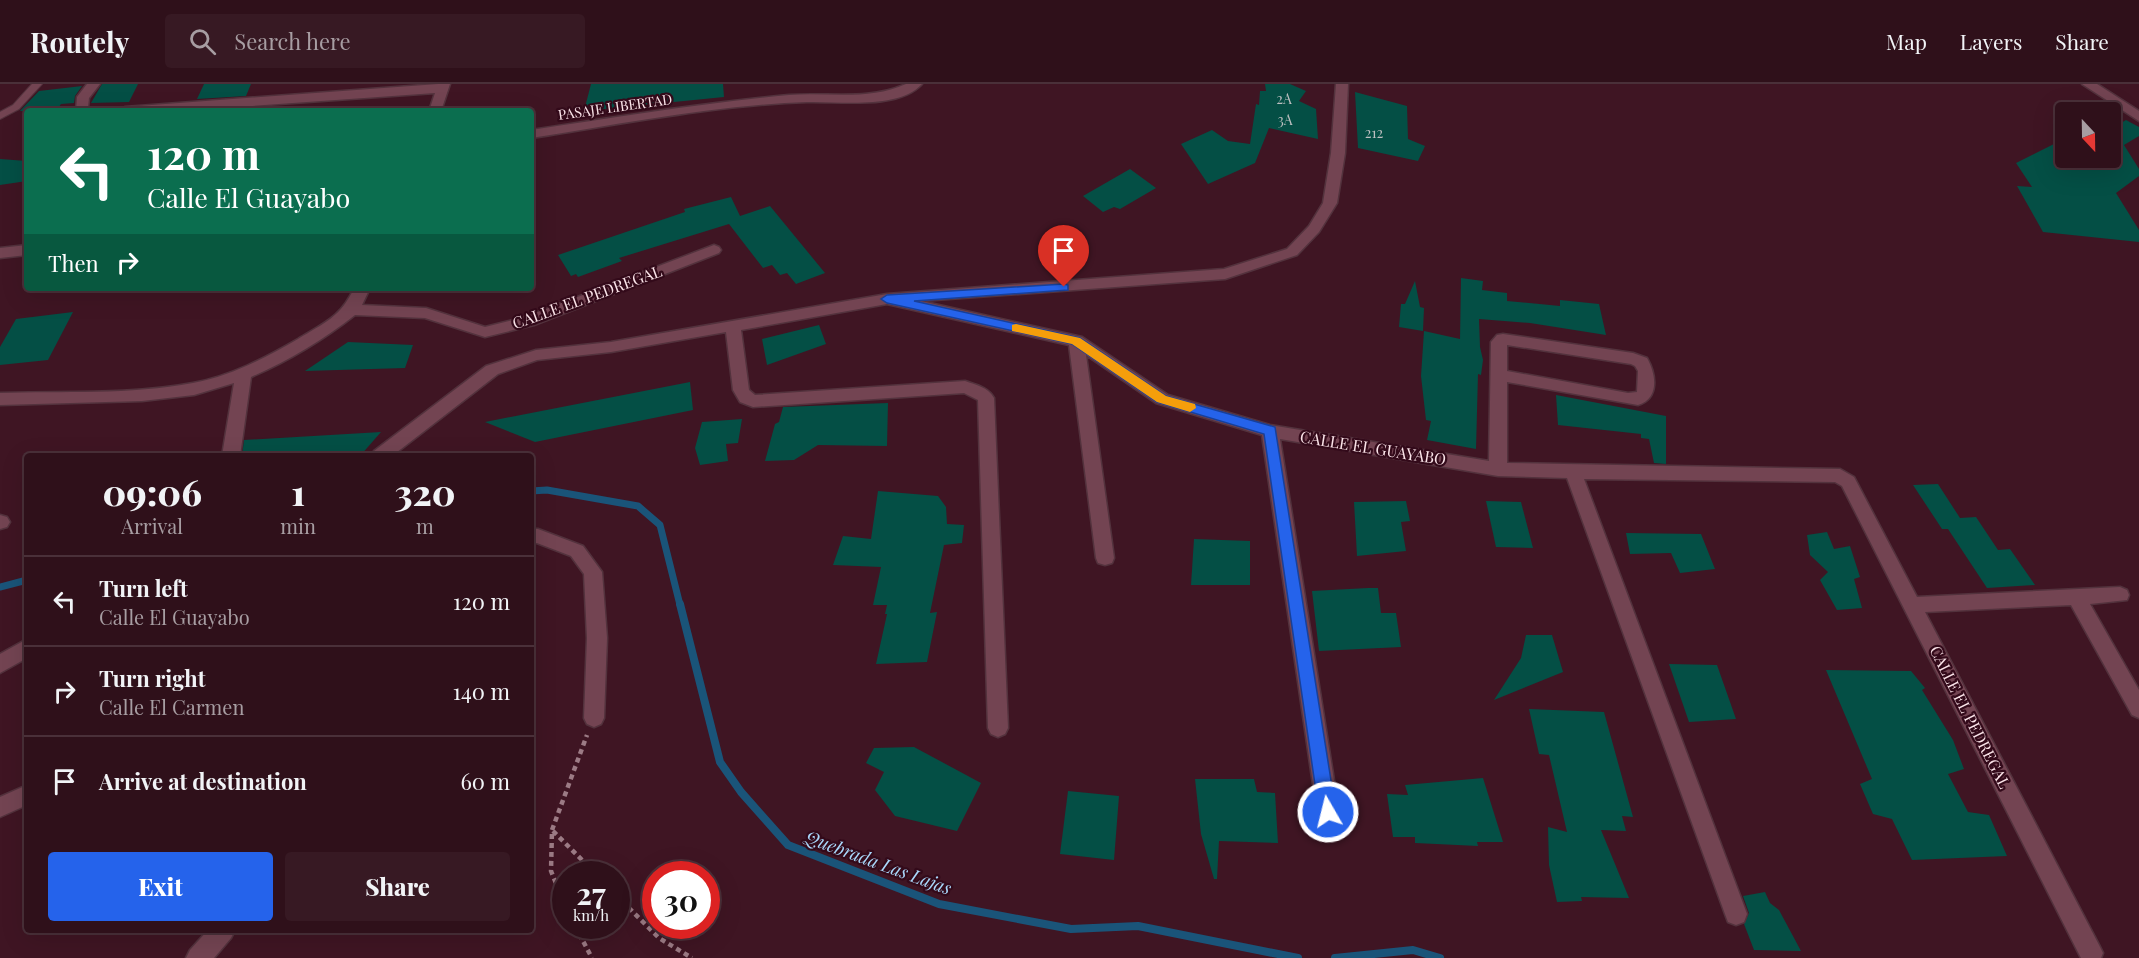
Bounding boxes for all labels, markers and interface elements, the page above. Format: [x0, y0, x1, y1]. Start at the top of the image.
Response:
search box [165, 14, 585, 68]
text: Routely [30, 23, 129, 60]
icon: search [186, 25, 219, 58]
text: Search here [234, 26, 351, 56]
text: Map [1886, 27, 1927, 55]
text: Layers [1960, 27, 2022, 55]
text: Share [2055, 27, 2109, 55]
street label: PASAJE LIBERTAD [557, 89, 673, 124]
house number: 2A [1276, 89, 1292, 108]
north arrow [2055, 102, 2121, 168]
map controls [2055, 102, 2121, 168]
house number: 3A [1277, 110, 1293, 129]
house number: 212 [1365, 123, 1384, 142]
text: 120 m [147, 125, 260, 181]
icon: left [48, 132, 126, 210]
text: Calle El Guayabo [147, 179, 350, 215]
pin [1038, 225, 1089, 287]
icon: arrive [1047, 234, 1080, 267]
icon: right [111, 246, 144, 279]
text: Then [48, 248, 99, 278]
street label: CALLE EL PEDREGAL [509, 260, 664, 333]
street label: CALLE EL GUAYABO [1298, 426, 1448, 469]
text: 09:06 [102, 467, 202, 515]
text: 1 [291, 467, 305, 515]
text: 320 [394, 467, 456, 515]
text: Arrival [121, 512, 183, 539]
text: min [280, 512, 316, 539]
text: m [416, 512, 434, 539]
text: Turn left [99, 573, 188, 603]
icon: left [48, 585, 81, 618]
text: 120 m [453, 586, 510, 616]
text: Calle El Guayabo [99, 603, 250, 630]
street label: CALLE EL PEDREGAL [1925, 642, 2016, 792]
text: Turn right [99, 663, 205, 693]
icon: right [48, 675, 81, 708]
text: 140 m [453, 676, 510, 706]
text: Calle El Carmen [99, 693, 244, 720]
icon: arrive [48, 765, 81, 798]
text: Arrive at destination [99, 766, 307, 796]
text: 60 m [460, 766, 510, 796]
position arrow [1296, 780, 1360, 844]
water label: Quebrada Las Lajas [801, 824, 955, 900]
button: Exit [48, 852, 273, 921]
button: Share [285, 852, 510, 921]
speed limit sign: 30 [642, 861, 720, 939]
text: 27 [576, 873, 606, 913]
text: km/h [573, 905, 609, 925]

